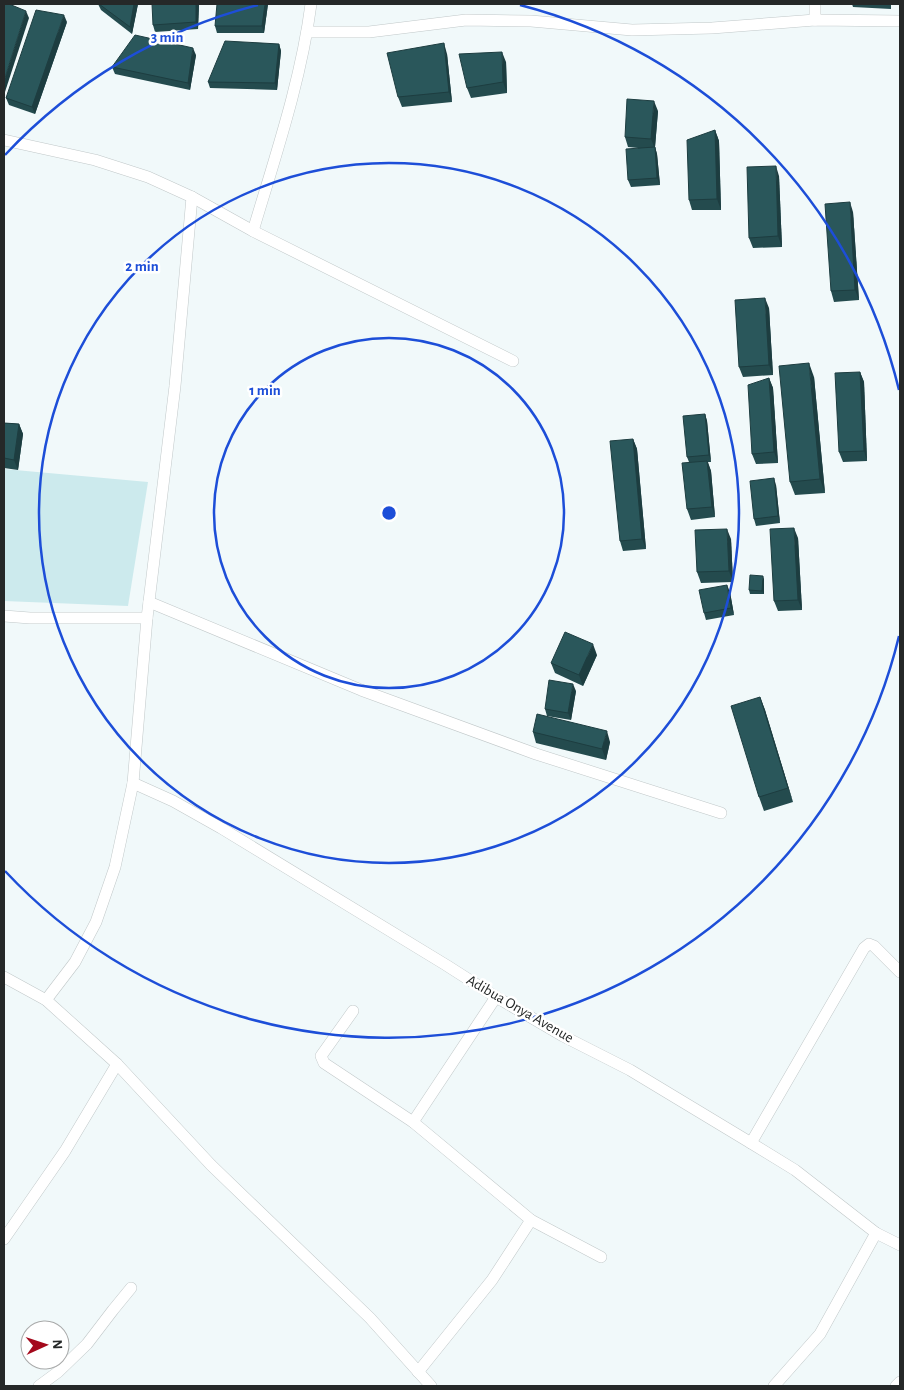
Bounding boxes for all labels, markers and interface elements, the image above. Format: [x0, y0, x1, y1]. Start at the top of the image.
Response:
text: 3 min [151, 30, 183, 45]
text: 2 min [125, 259, 159, 274]
text: 1 min [249, 383, 281, 398]
centre of rings [380, 504, 398, 522]
street label: Adibua Onya Avenue [464, 972, 576, 1046]
north arrow [20, 1320, 70, 1370]
text: N [50, 1339, 64, 1350]

